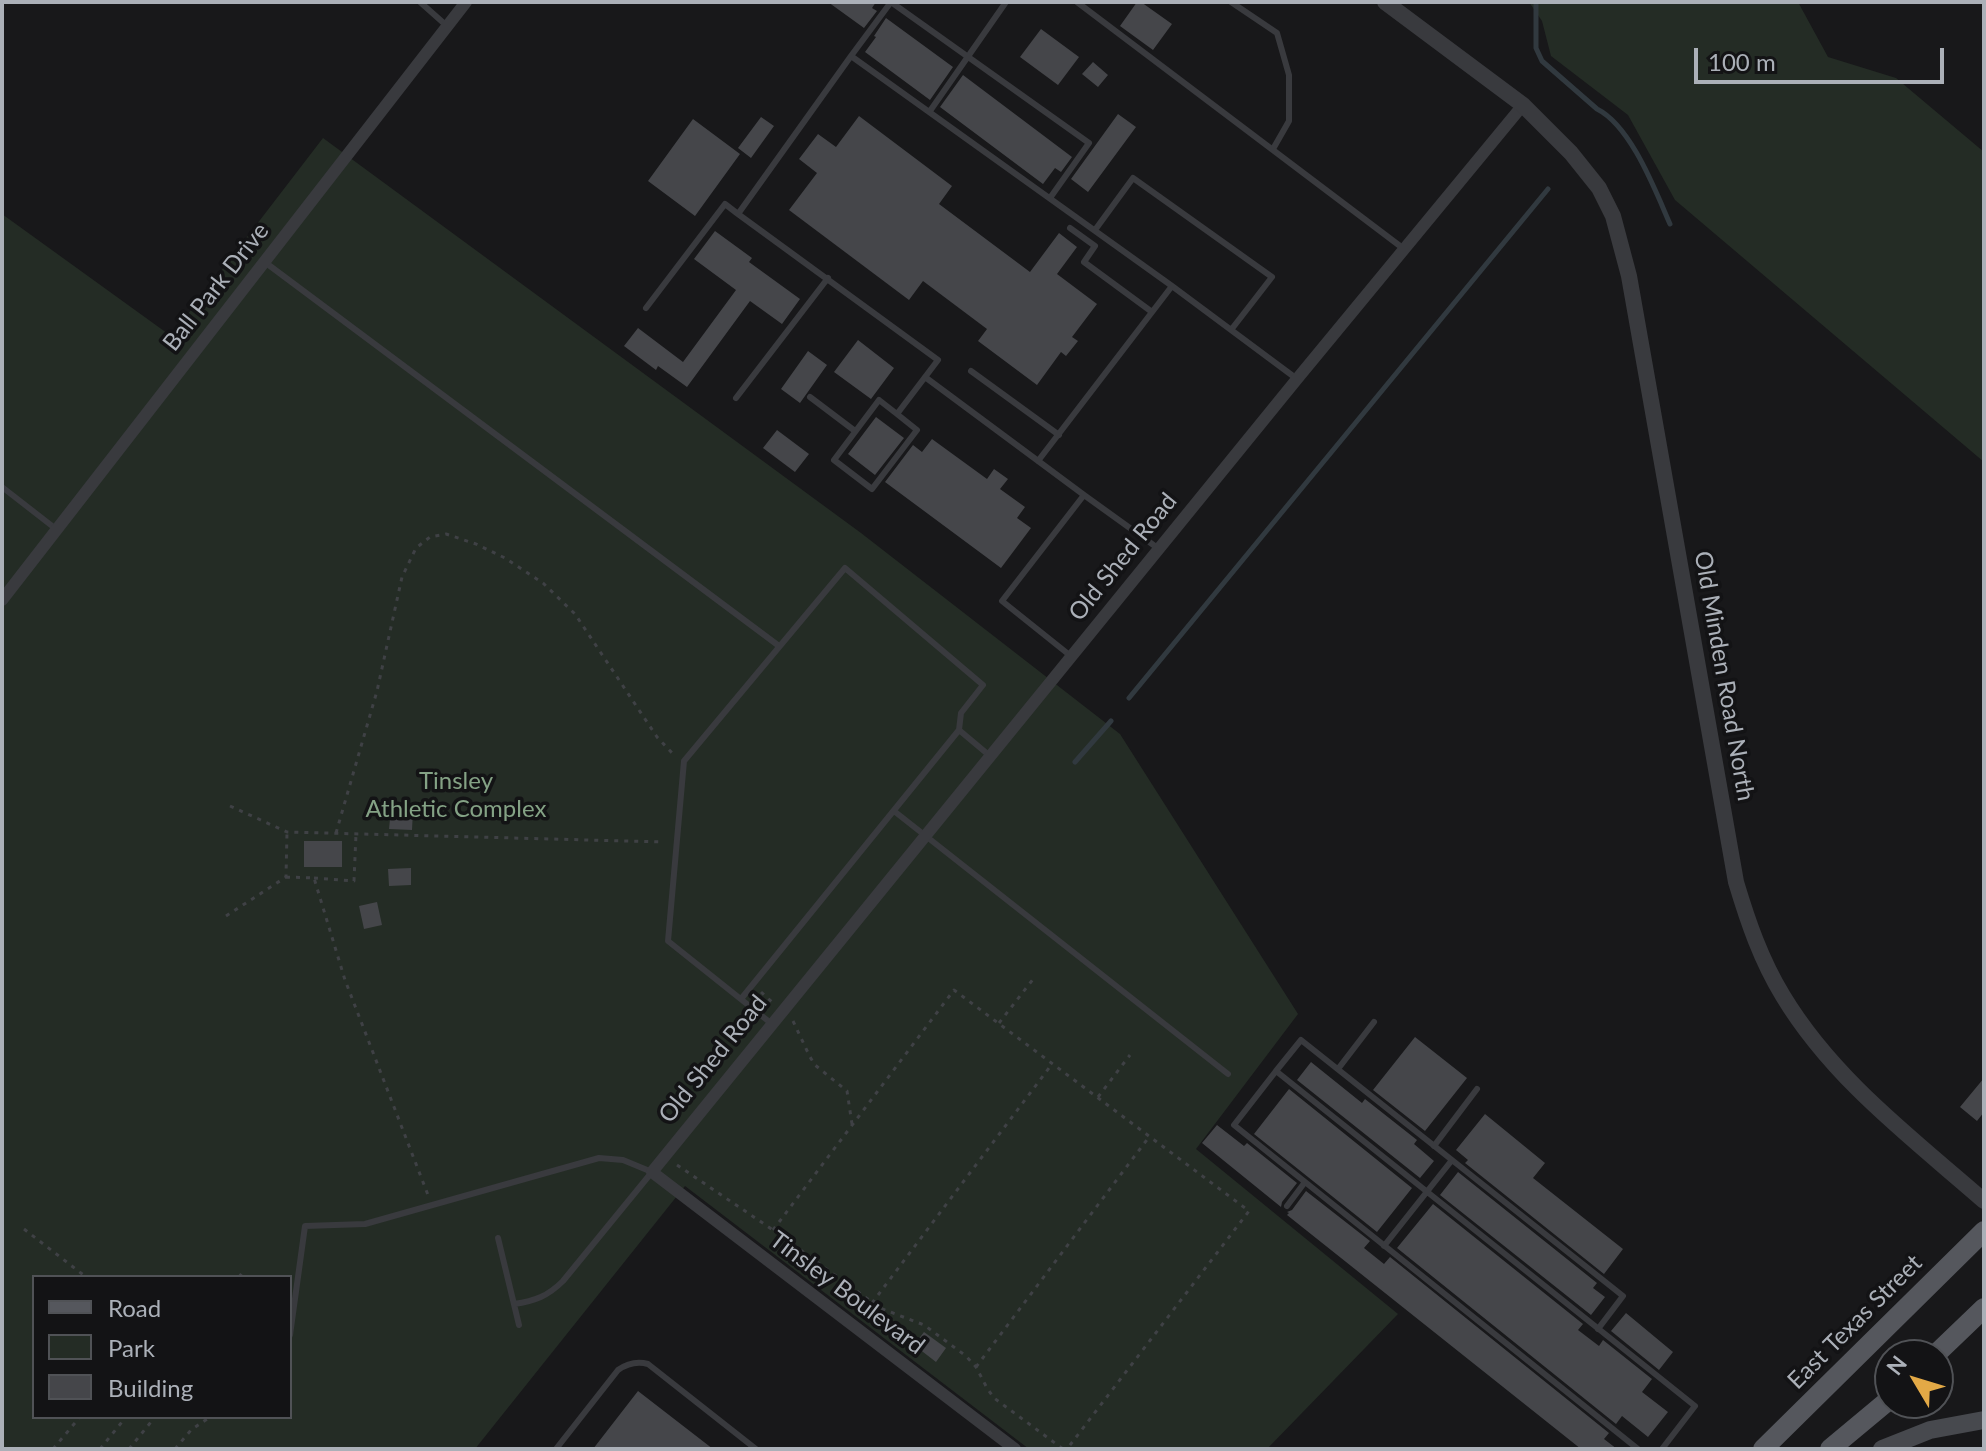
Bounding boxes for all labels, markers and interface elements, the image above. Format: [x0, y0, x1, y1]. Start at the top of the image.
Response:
scale bar [1698, 32, 1948, 82]
text: 100 m [1708, 47, 1776, 76]
street label: Ball Park Drive [157, 217, 275, 357]
street label: Old Shed Road [1063, 487, 1183, 627]
street label: Old Minden Road North [1688, 549, 1760, 803]
park label: Tinsley Athletic Complex [366, 767, 546, 823]
street label: Old Shed Road [653, 989, 773, 1129]
street label: Tinsley Boulevard [764, 1225, 930, 1361]
street label: East Texas Street [1782, 1249, 1928, 1395]
legend [32, 1275, 292, 1419]
text: Road [108, 1293, 161, 1322]
text: Park [108, 1333, 155, 1362]
north arrow [1874, 1339, 1954, 1419]
text: N [1880, 1350, 1912, 1380]
text: Building [108, 1373, 193, 1402]

